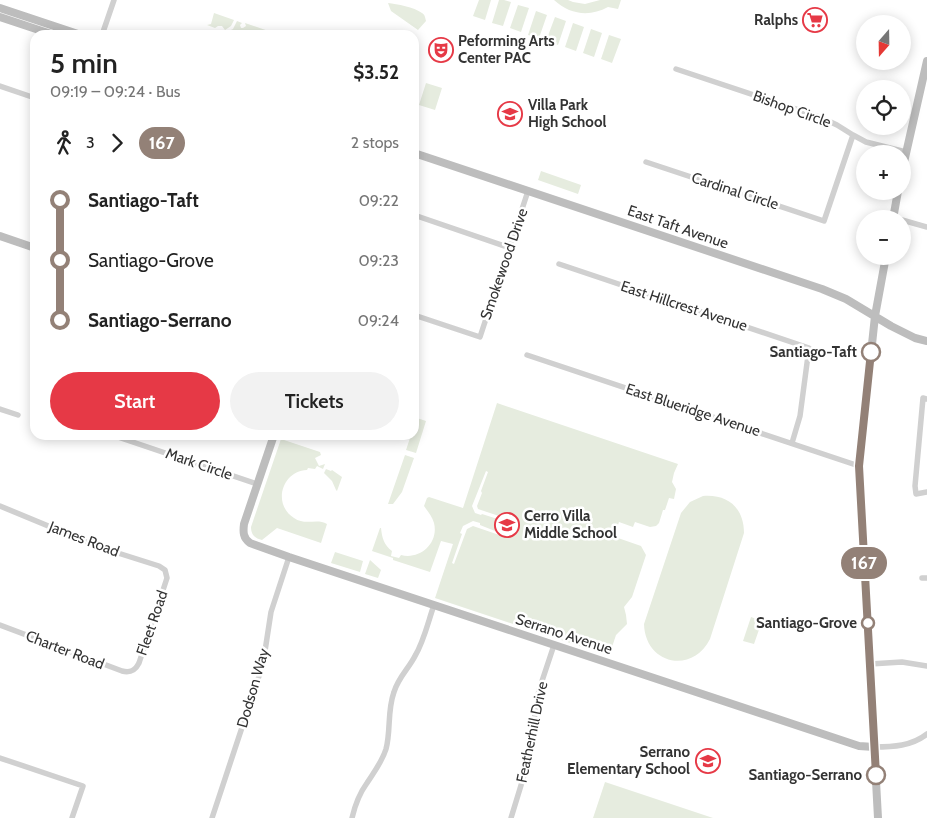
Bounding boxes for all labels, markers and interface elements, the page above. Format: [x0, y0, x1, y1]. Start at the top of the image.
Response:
supermarket icon: Ralphs [802, 7, 828, 33]
place label: Ralphs [754, 11, 798, 29]
north arrow [856, 15, 911, 70]
map controls [856, 15, 911, 265]
place label: Peforming Arts Center PAC [458, 32, 555, 67]
theatre icon: Peforming Arts Center PAC [428, 37, 454, 63]
text: 5 min [50, 46, 118, 80]
text: $3.52 [353, 61, 399, 84]
button: locate [856, 80, 911, 135]
text: 09:19 – 09:24 · Bus [50, 82, 181, 101]
street label: Bishop Circle [751, 87, 834, 132]
place label: Villa Park High School [528, 96, 606, 131]
school or university icon: Villa Park High School [497, 101, 523, 127]
icon: walk [50, 129, 78, 157]
icon: forward [103, 129, 131, 157]
text: 167 [149, 132, 175, 154]
text: 3 [86, 133, 95, 152]
text: 2 stops [351, 133, 399, 152]
button: + [856, 145, 911, 200]
street label: Cardinal Circle [689, 168, 781, 214]
text: Santiago-Taft [88, 189, 199, 212]
text: 09:22 [359, 191, 399, 210]
street label: East Taft Avenue [625, 201, 731, 253]
street label: Smokewood Drive [476, 206, 532, 322]
button: − [856, 210, 911, 265]
text: Santiago-Grove [88, 249, 214, 272]
text: 09:23 [358, 251, 399, 270]
street label: East Hillcrest Avenue [618, 277, 750, 335]
text: Santiago-Serrano [88, 309, 232, 332]
text: 09:24 [358, 311, 399, 330]
marker: Santiago-Taft [861, 342, 881, 362]
place label: Santiago-Taft [770, 343, 857, 361]
button: Start [50, 372, 220, 430]
button: Tickets [230, 372, 399, 430]
street label: East Blueridge Avenue [623, 380, 763, 440]
street label: Mark Circle [163, 444, 235, 484]
place label: Cerro Villa Middle School [524, 507, 617, 542]
school or university icon: Cerro Villa Middle School [494, 512, 520, 538]
street label: James Road [45, 517, 122, 561]
line badge: 167 [835, 547, 893, 579]
text: 167 [851, 552, 877, 574]
street label: Fleet Road [132, 588, 172, 658]
street label: Serrano Avenue [513, 610, 615, 658]
place label: Santiago-Grove [756, 614, 857, 632]
marker: Santiago-Grove [861, 616, 875, 630]
street label: Charter Road [23, 627, 107, 673]
street label: Dodson Way [233, 646, 273, 730]
street label: Featherhill Drive [512, 679, 552, 784]
place label: Serrano Elementary School [567, 743, 690, 778]
school or university icon: Serrano Elementary School [695, 748, 721, 774]
marker: Santiago-Serrano [866, 765, 886, 785]
place label: Santiago-Serrano [749, 766, 862, 784]

